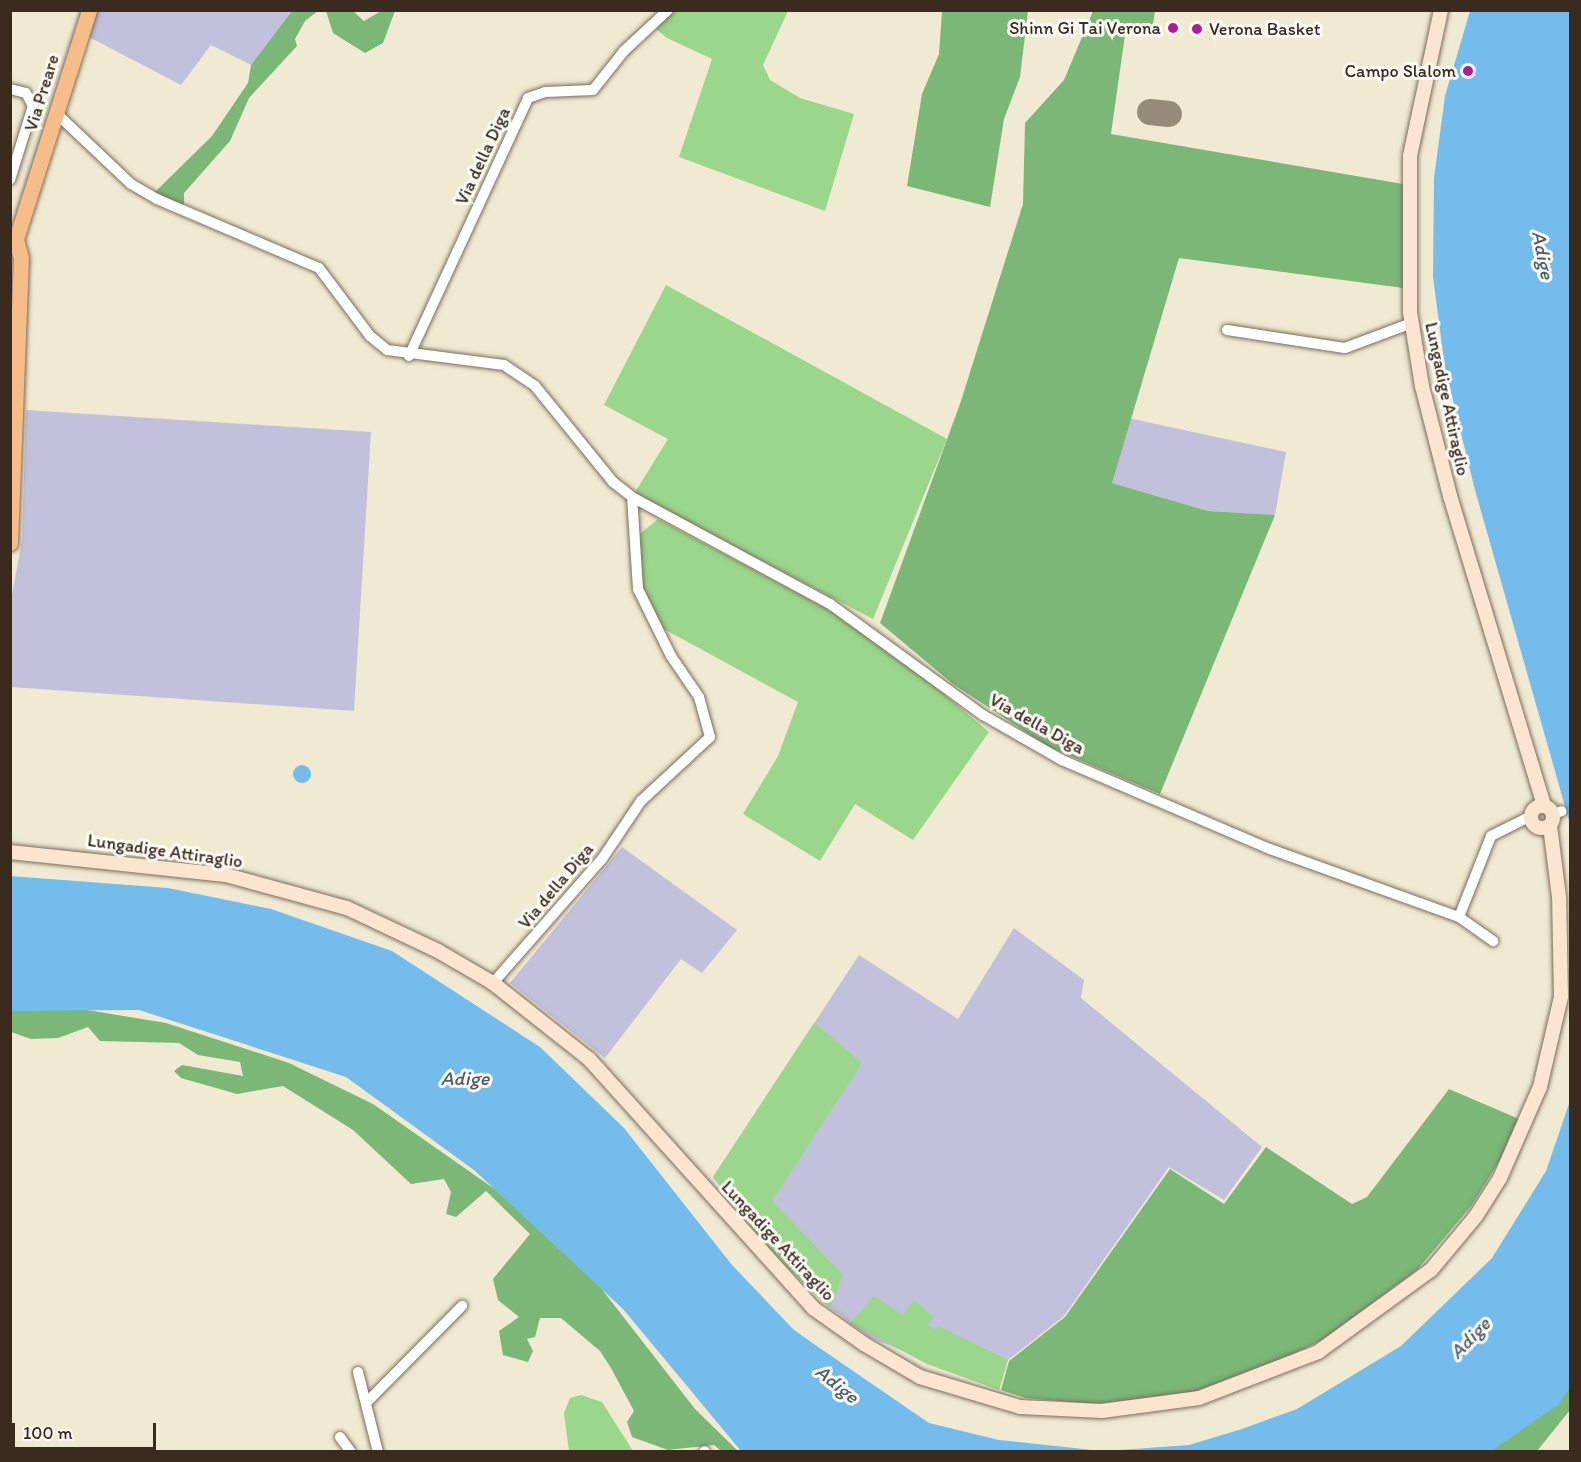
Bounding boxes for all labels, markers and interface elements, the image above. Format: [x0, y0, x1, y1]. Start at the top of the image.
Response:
place label: Shinn Gi Tai Verona [1012, 17, 1161, 39]
place label: Verona Basket [1209, 18, 1320, 40]
marker: Shinn Gi Tai Verona [1166, 21, 1180, 35]
marker: Verona Basket [1190, 22, 1204, 36]
street label: Via Preare [20, 52, 64, 134]
place label: Campo Slalom [1344, 60, 1456, 82]
marker: Campo Slalom [1461, 64, 1475, 78]
street label: Via della Diga [451, 104, 515, 208]
water label: Adige [1527, 229, 1559, 281]
street label: Lungadige Attiraglio [1420, 320, 1474, 478]
street label: Via della Diga [986, 689, 1088, 759]
street label: Lungadige Attiraglio [86, 829, 244, 873]
street label: Via della Diga [514, 839, 598, 933]
water label: Adige [441, 1066, 489, 1090]
street label: Lungadige Attiraglio [717, 1176, 839, 1306]
water label: Adige [1444, 1312, 1496, 1364]
water label: Adige [811, 1359, 863, 1409]
scale bar [15, 1411, 159, 1449]
text: 100 m [23, 1422, 73, 1444]

